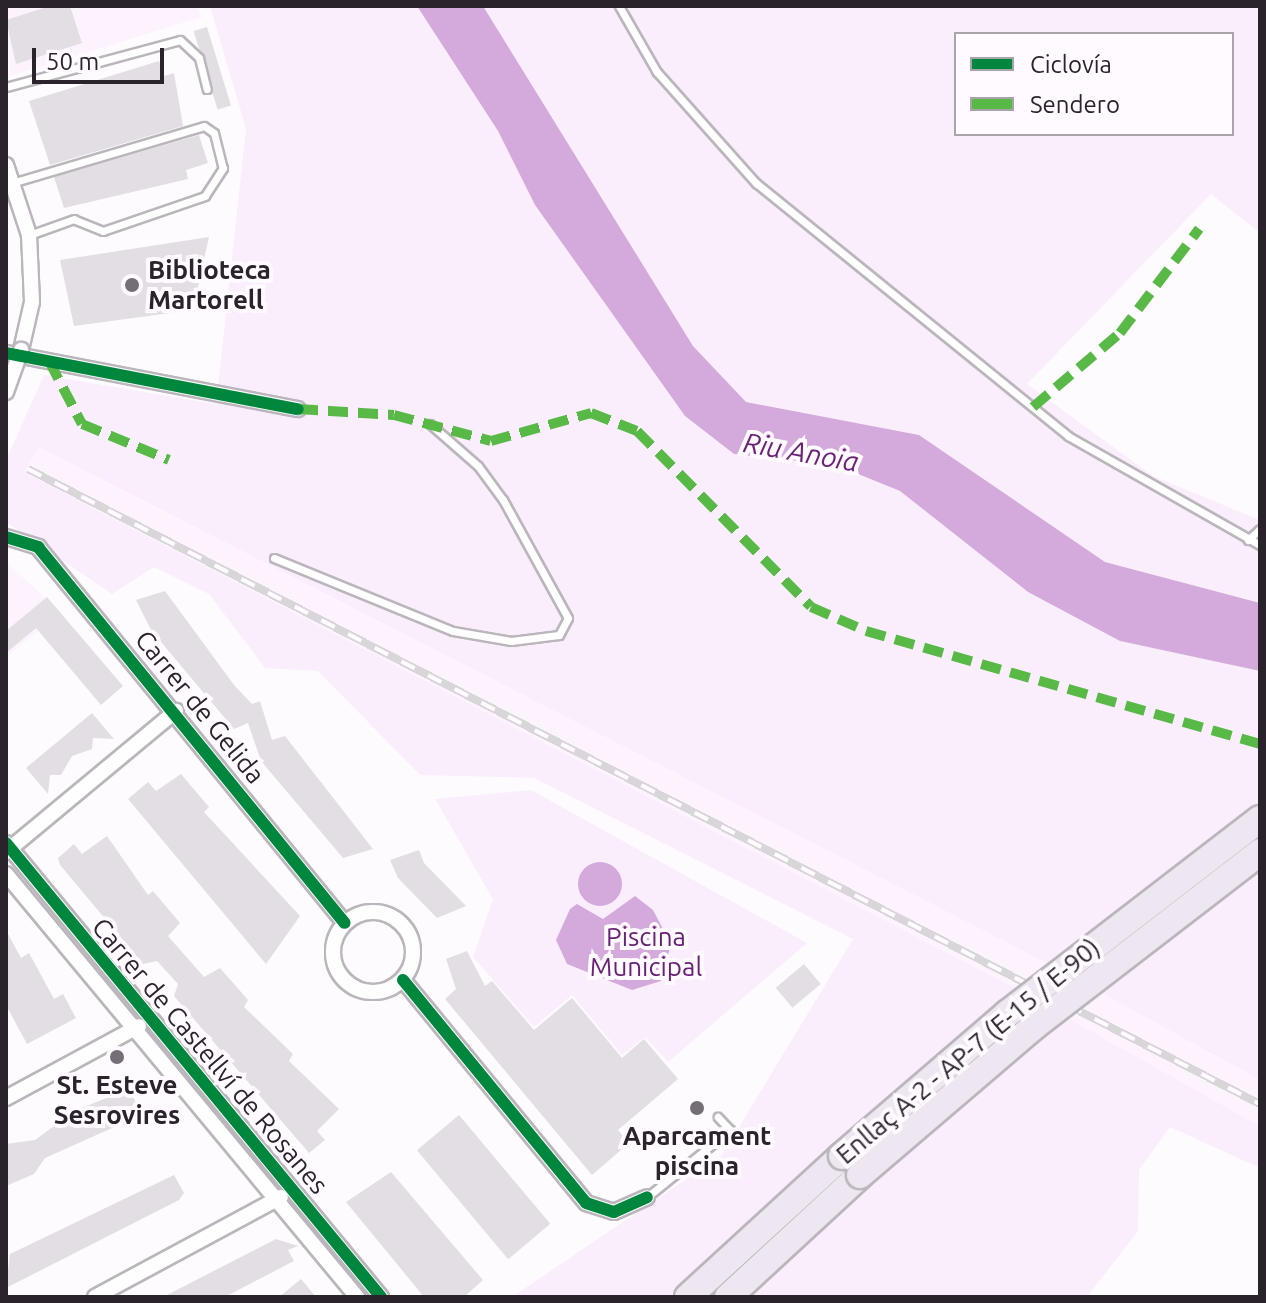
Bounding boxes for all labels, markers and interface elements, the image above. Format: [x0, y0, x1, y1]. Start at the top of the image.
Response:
scale bar [36, 32, 168, 82]
legend [954, 32, 1234, 136]
text: 50 m [46, 48, 99, 75]
text: Ciclovía [1030, 51, 1112, 78]
text: Sendero [1030, 91, 1120, 118]
place label: Biblioteca Martorell [148, 254, 271, 316]
marker: Biblioteca Martorell [123, 276, 141, 294]
water label: Riu Anoia [741, 425, 861, 479]
street label: Carrer de Gelida [129, 624, 271, 790]
street label: Carrer de Castellví de Rosanes [85, 912, 335, 1200]
park label: Piscina Municipal [590, 921, 702, 982]
street label: Enllaç A-2 - AP-7 (E-15 / E-90) [830, 932, 1106, 1170]
marker: St. Esteve Sesrovires [108, 1048, 126, 1066]
place label: St. Esteve Sesrovires [54, 1069, 180, 1130]
marker: Aparcament piscina [688, 1099, 706, 1117]
place label: Aparcament piscina [623, 1120, 771, 1182]

